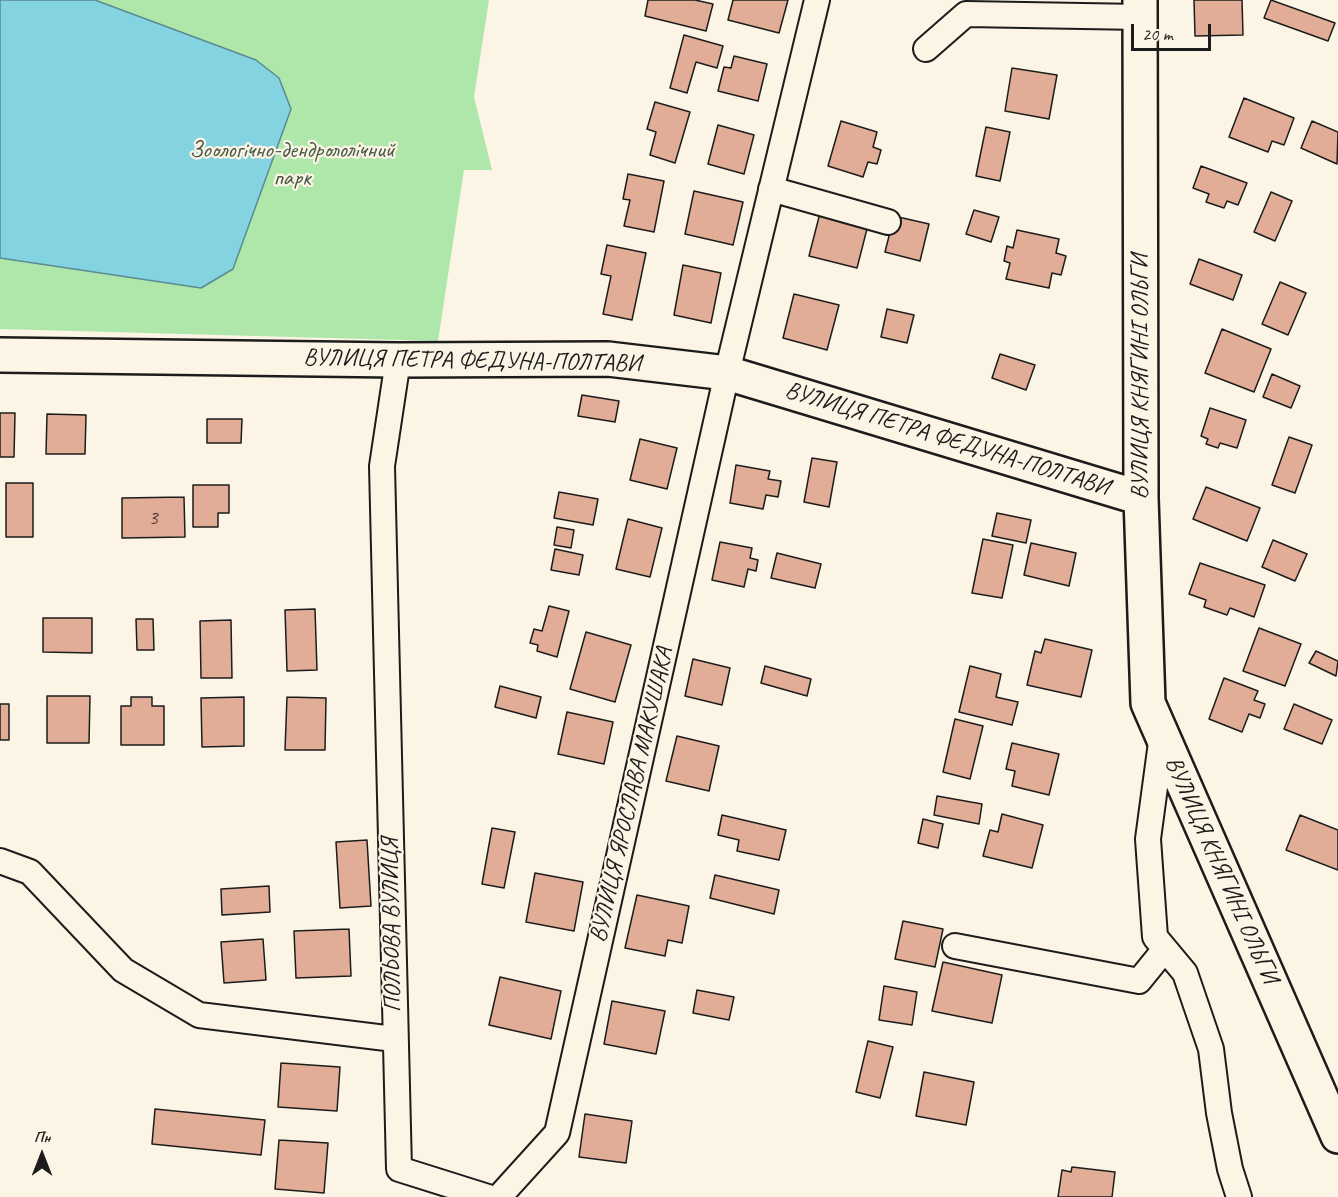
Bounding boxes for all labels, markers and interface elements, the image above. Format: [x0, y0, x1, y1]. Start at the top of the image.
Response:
scale bar [1134, 12, 1214, 50]
text: 20 m [1142, 23, 1173, 45]
park label: Зоологічно-дендрололічний парк [189, 137, 395, 193]
street label: ВУЛИЦЯ КНЯГИНІ ОЛЬГИ [1127, 255, 1155, 499]
street label: ВУЛИЦЯ ПЕТРА ФЕДУНА-ПОЛТАВИ [303, 344, 641, 378]
street label: ВУЛИЦЯ ПЕТРА ФЕДУНА-ПОЛТАВИ [782, 376, 1112, 502]
house number: 3 [148, 505, 158, 531]
street label: ВУЛИЦЯ ЯРОСЛАВА МАКУШАКА [584, 645, 680, 945]
street label: ВУЛИЦЯ КНЯГИНІ ОЛЬГИ [1158, 752, 1284, 988]
street label: ПОЛЬОВА ВУЛИЦЯ [376, 837, 408, 1013]
north arrow [12, 1125, 72, 1185]
text: Пн [34, 1127, 50, 1147]

